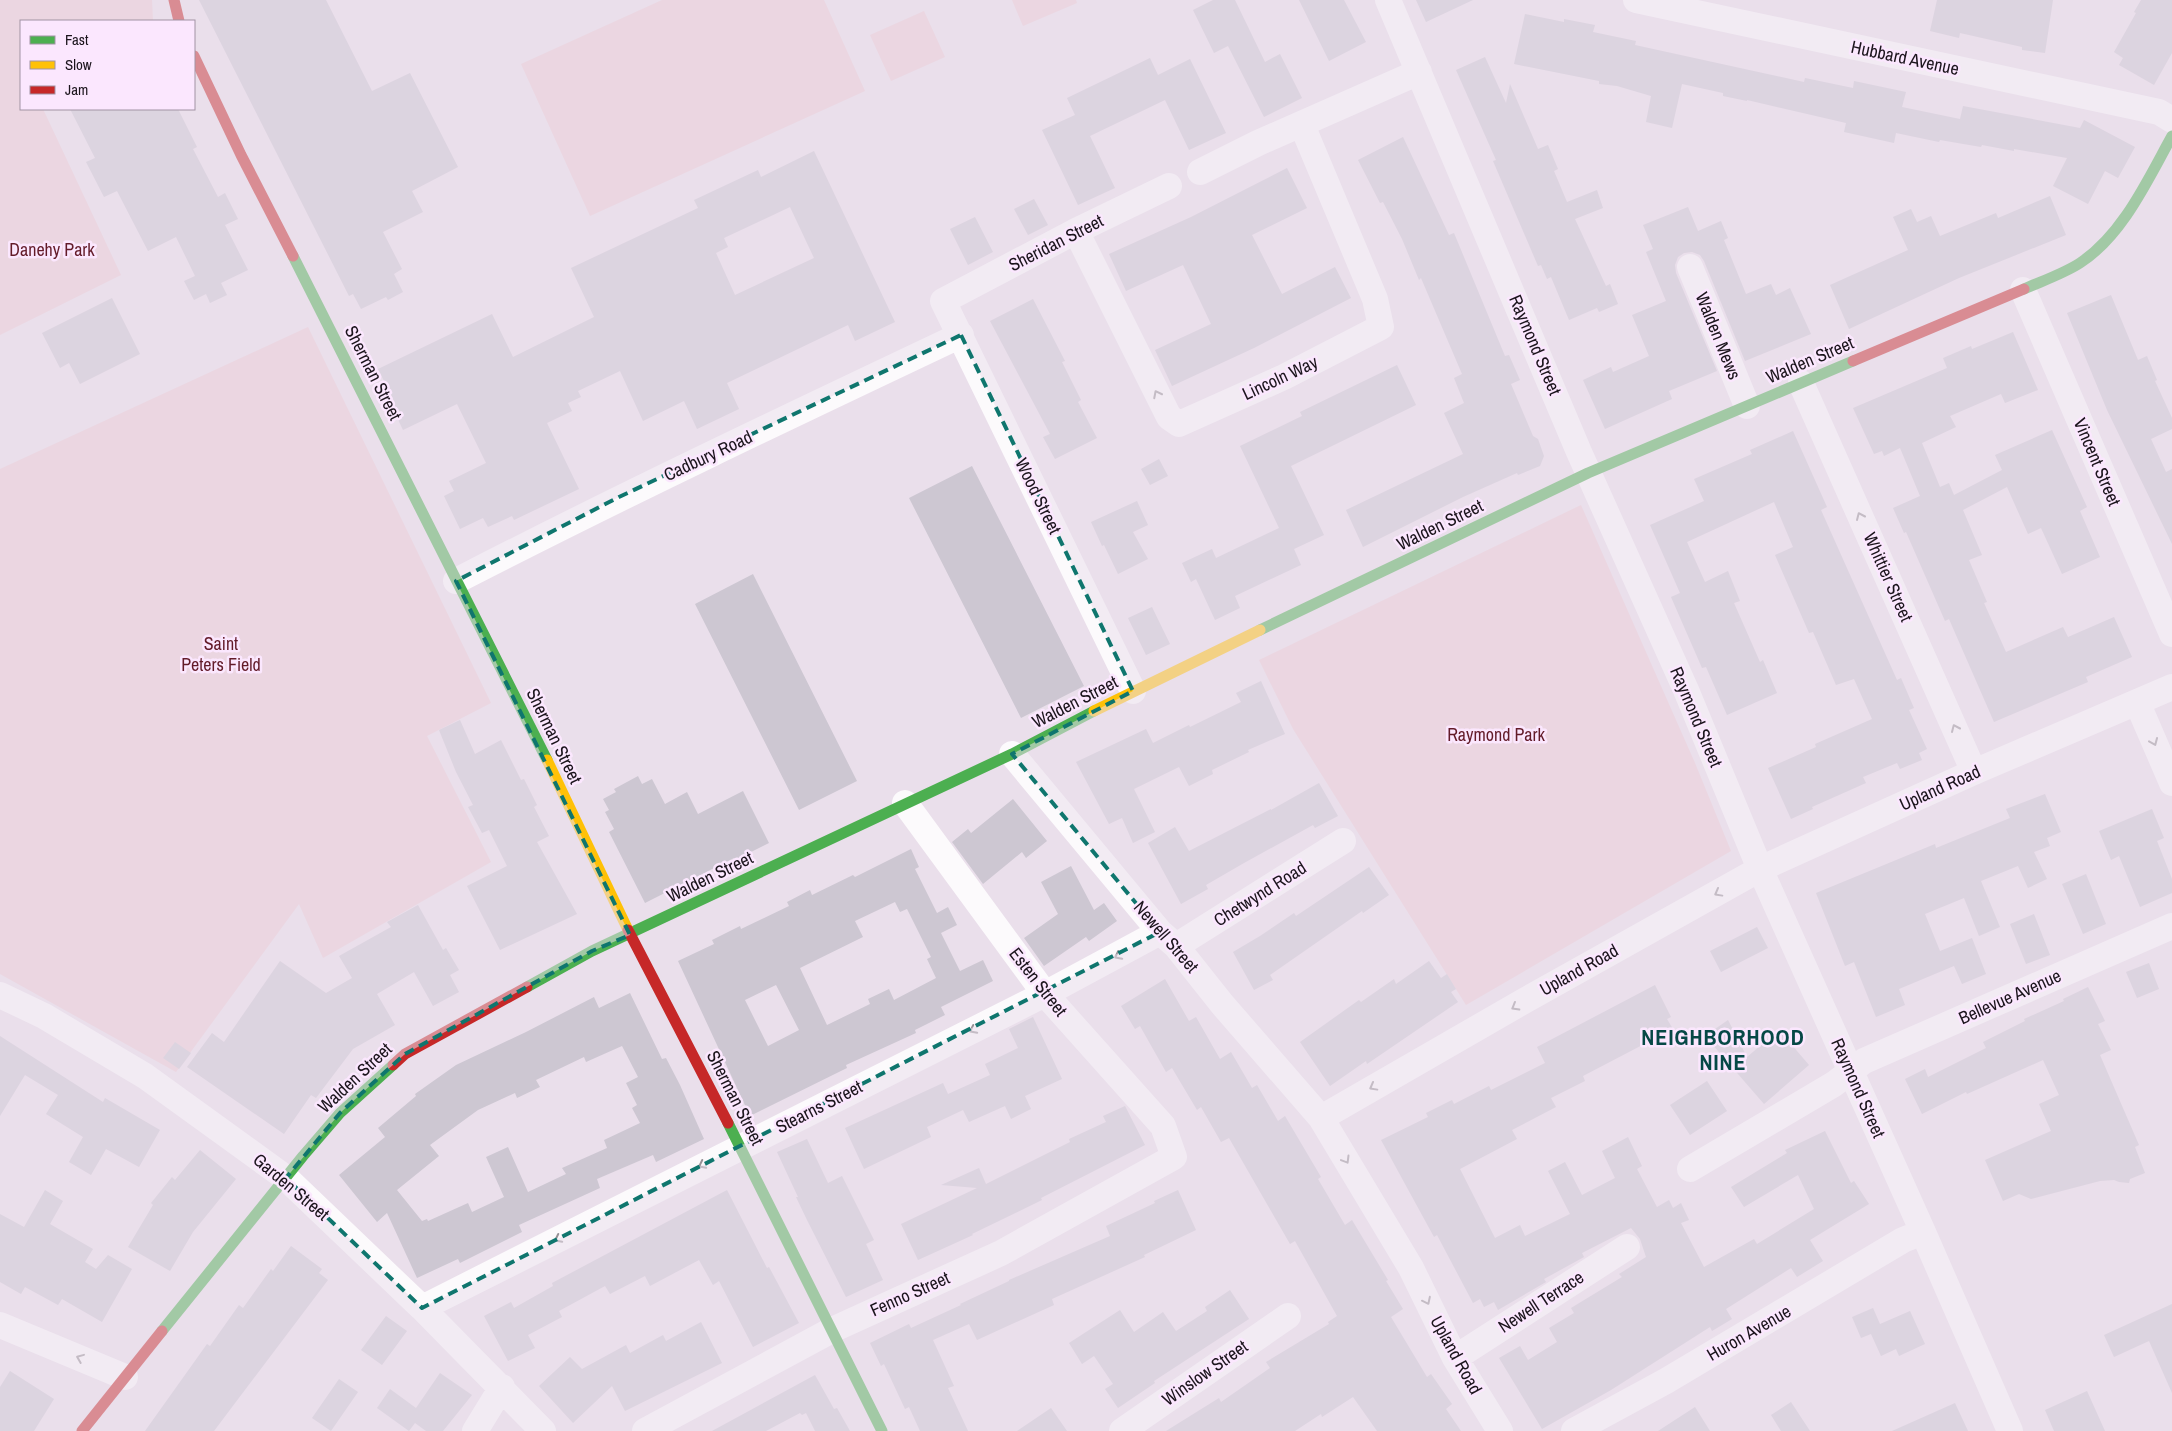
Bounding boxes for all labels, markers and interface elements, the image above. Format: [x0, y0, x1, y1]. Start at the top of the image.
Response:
legend [20, 20, 195, 110]
text: Fast [65, 29, 89, 50]
street label: Hubbard Avenue [1849, 34, 1961, 81]
text: Slow [65, 54, 92, 75]
text: Jam [65, 79, 88, 100]
street label: Sheridan Street [1004, 208, 1108, 277]
park label: Danehy Park [9, 237, 95, 262]
street label: Walden Mews [1690, 288, 1747, 383]
street label: Raymond Street [1503, 291, 1568, 399]
street label: Sherman Street [339, 321, 408, 425]
street label: Walden Street [1762, 330, 1857, 389]
street label: Lincoln Way [1238, 349, 1322, 406]
one-way arrow [1153, 390, 1163, 399]
street label: Vincent Street [2068, 414, 2127, 510]
street label: Cadbury Road [659, 424, 756, 487]
street label: Wood Street [1009, 454, 1068, 538]
street label: Walden Street [1393, 493, 1487, 556]
one-way arrow [1857, 512, 1867, 521]
street label: Whittier Street [1858, 528, 1919, 625]
park label: Saint Peters Field [181, 631, 261, 677]
street label: Raymond Street [1664, 663, 1729, 771]
street label: Walden Street [1028, 669, 1122, 734]
street label: Sherman Street [521, 684, 588, 788]
park label: Raymond Park [1447, 722, 1545, 747]
one-way arrow [1950, 724, 1961, 733]
one-way arrow [2148, 737, 2159, 746]
street label: Upland Road [1895, 759, 1984, 816]
street label: Walden Street [663, 845, 757, 908]
street label: Chetwynd Road [1209, 855, 1311, 932]
one-way arrow [1714, 887, 1723, 897]
street label: Newell Street [1128, 895, 1205, 978]
street label: Upland Road [1535, 938, 1622, 1001]
street label: Esten Street [1004, 942, 1073, 1021]
one-way arrow [1114, 950, 1123, 960]
street label: Bellevue Avenue [1955, 963, 2065, 1030]
one-way arrow [1511, 1000, 1520, 1010]
district label: NEIGHBORHOOD NINE [1641, 1022, 1805, 1077]
one-way arrow [969, 1024, 978, 1034]
street label: Raymond Street [1825, 1034, 1892, 1142]
street label: Walden Street [312, 1037, 397, 1118]
street label: Sherman Street [701, 1046, 770, 1150]
street label: Stearns Street [771, 1074, 866, 1139]
one-way arrow [1370, 1081, 1379, 1091]
street label: Garden Street [248, 1147, 335, 1226]
one-way arrow [1340, 1155, 1350, 1164]
one-way arrow [699, 1159, 708, 1169]
one-way arrow [554, 1233, 563, 1243]
street label: Fenno Street [866, 1265, 954, 1322]
street label: Newell Terrace [1493, 1265, 1588, 1339]
one-way arrow [1421, 1296, 1431, 1305]
street label: Huron Avenue [1702, 1298, 1795, 1367]
street label: Upland Road [1425, 1311, 1488, 1398]
street label: Winslow Street [1157, 1334, 1253, 1411]
one-way arrow [76, 1354, 85, 1364]

